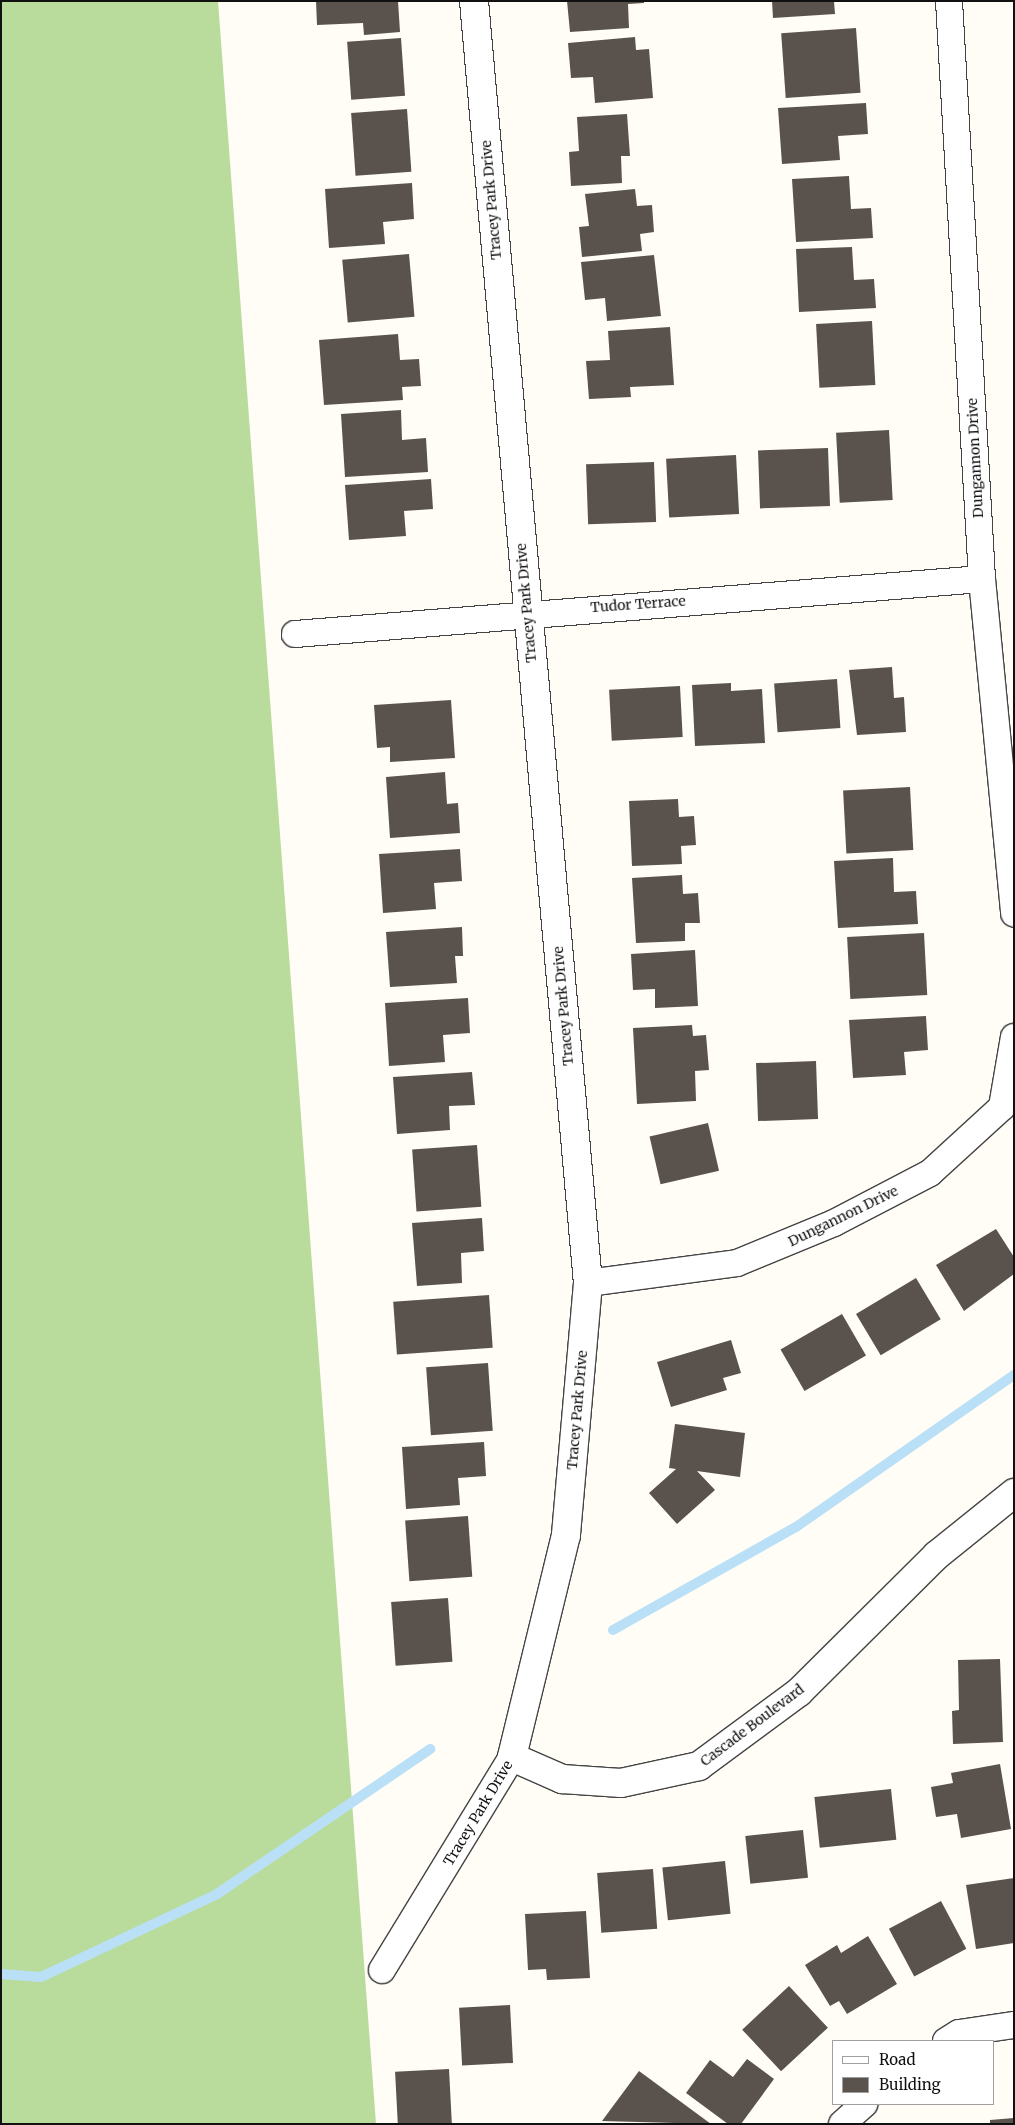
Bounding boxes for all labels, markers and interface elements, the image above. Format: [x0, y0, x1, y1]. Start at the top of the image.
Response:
street label: Tracey Park Drive [477, 140, 505, 260]
street label: Dungannon Drive [963, 398, 987, 518]
street label: Tracey Park Drive [512, 543, 540, 663]
street label: Tudor Terrace [590, 592, 686, 616]
street label: Tracey Park Drive [549, 946, 577, 1066]
street label: Dungannon Drive [785, 1182, 901, 1250]
street label: Tracey Park Drive [563, 1350, 591, 1470]
street label: Cascade Boulevard [697, 1681, 807, 1769]
street label: Tracey Park Drive [440, 1757, 516, 1869]
legend [832, 2040, 995, 2105]
text: Road [879, 2050, 915, 2069]
text: Building [879, 2075, 941, 2094]

